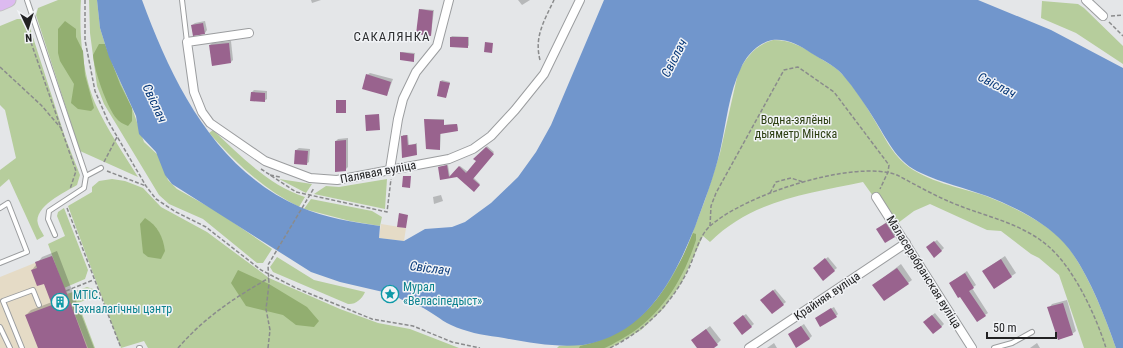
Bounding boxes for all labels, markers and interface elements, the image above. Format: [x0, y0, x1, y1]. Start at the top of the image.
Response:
north arrow [8, 8, 48, 48]
district label: САКАЛЯНКА [354, 29, 430, 44]
text: N [25, 31, 32, 44]
water label: Свіслач [658, 36, 690, 80]
water label: Свіслач [975, 69, 1019, 101]
water label: Свіслач [140, 81, 170, 125]
park label: Водна-зялёны дыяметр Мінска [755, 113, 837, 141]
street label: Палявая вуліца [339, 158, 417, 186]
street label: Маласерабранская вуліца [884, 213, 965, 331]
water label: Свіслач [409, 258, 451, 278]
street label: Крайняя вуліца [791, 269, 863, 323]
place label: Мурал «Веласіпедыст» [403, 280, 482, 308]
place icon: Мурал «Веласіпедыст» [380, 284, 400, 304]
place label: МТІС. Тэхналагічны цэнтр [73, 288, 172, 316]
building icon: МТІС. Тэхналагічны цэнтр [50, 292, 70, 312]
scale bar [987, 314, 1056, 340]
text: 50 m [993, 321, 1017, 335]

